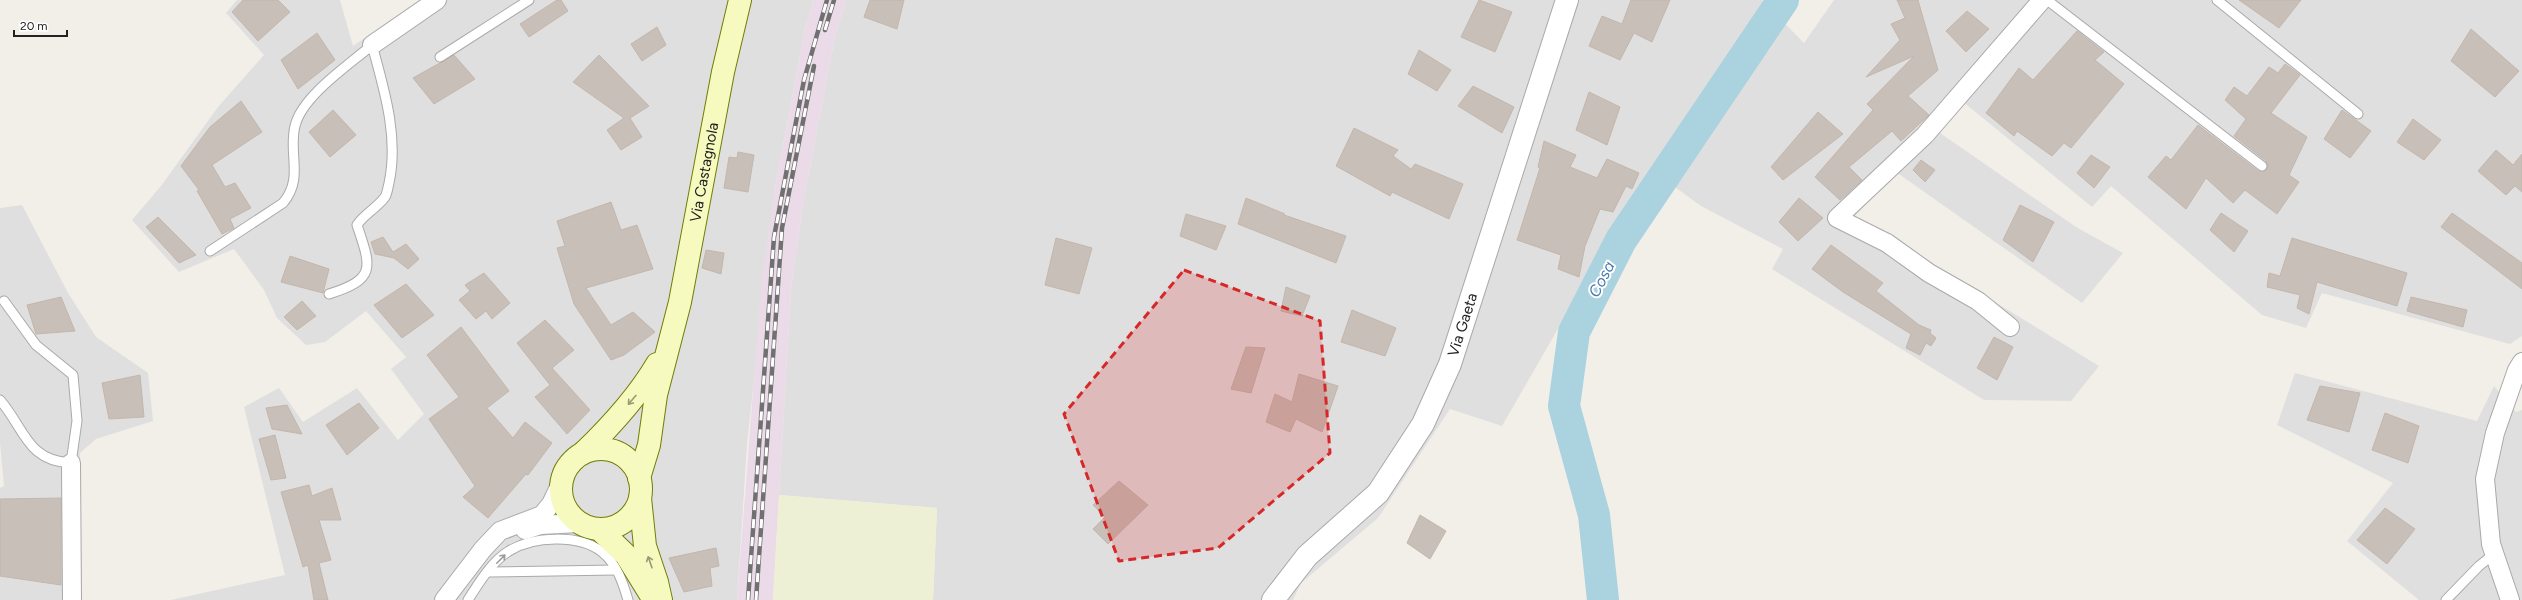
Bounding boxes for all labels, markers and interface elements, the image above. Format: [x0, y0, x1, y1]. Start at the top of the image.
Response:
scale bar [14, 12, 67, 38]
text: 20 m [20, 19, 48, 33]
street label: Via Castagnola [686, 121, 722, 224]
water label: Cosa [1584, 258, 1618, 300]
street label: Via Gaeta [1444, 291, 1481, 359]
one-way arrow [628, 395, 637, 406]
one-way arrow [496, 554, 506, 563]
one-way arrow [646, 557, 654, 569]

